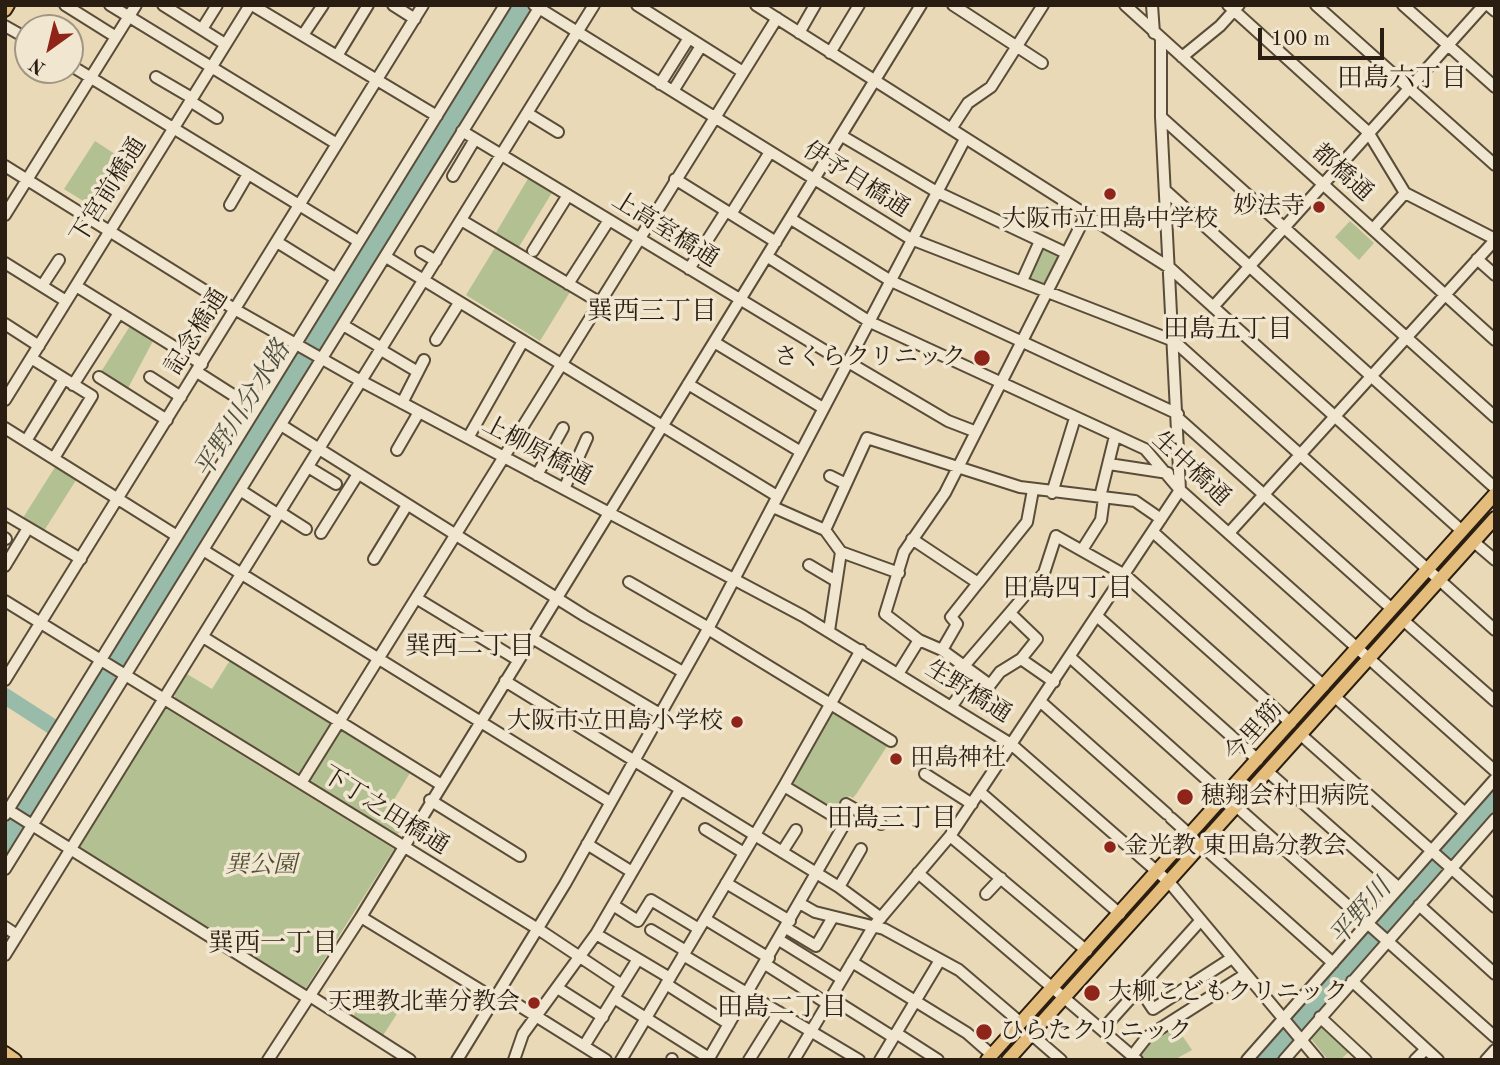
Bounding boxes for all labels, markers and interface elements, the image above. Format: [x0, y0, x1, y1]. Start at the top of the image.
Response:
north arrow [14, 14, 84, 84]
scale bar [1262, 14, 1388, 58]
text: 100 m [1271, 29, 1330, 50]
text: N [27, 53, 49, 77]
district label: 田島六丁目 [1337, 63, 1467, 95]
street label: 下宮前橋通 [65, 132, 153, 250]
street label: 伊予目橋通 [797, 136, 915, 224]
street label: 都橋通 [1306, 138, 1378, 208]
street label: 上高室橋通 [606, 186, 724, 274]
marker: 大阪市立田島中学校 [1102, 186, 1118, 202]
place label: 妙法寺 [1233, 193, 1305, 221]
marker: 妙法寺 [1311, 199, 1327, 215]
place label: 大阪市立田島中学校 [1002, 206, 1218, 234]
street label: 記念橋通 [159, 284, 235, 380]
district label: 巽西三丁目 [587, 296, 717, 328]
district label: 田島五丁目 [1163, 314, 1293, 346]
water label: 平野川分水路 [188, 336, 298, 484]
place label: さくらクリニック [774, 344, 966, 372]
marker: さくらクリニック [972, 348, 992, 368]
street label: 上柳原橋通 [477, 410, 597, 492]
street label: 生中橋通 [1146, 426, 1236, 512]
district label: 田島四丁目 [1003, 573, 1133, 605]
district label: 巽西二丁目 [405, 631, 535, 663]
street label: 生野橋通 [920, 654, 1016, 730]
street label: 今里筋 [1219, 696, 1289, 768]
place label: 大阪市立田島小学校 [507, 708, 723, 736]
marker: 大阪市立田島小学校 [729, 714, 745, 730]
place label: 田島神社 [910, 745, 1006, 773]
marker: 田島神社 [888, 751, 904, 767]
street label: 下丁之田橋通 [316, 761, 454, 861]
place label: 穂翔会村田病院 [1201, 783, 1369, 811]
marker: 穂翔会村田病院 [1175, 787, 1195, 807]
district label: 田島三丁目 [827, 803, 957, 835]
place label: 金光教 東田島分教会 [1124, 833, 1347, 861]
marker: 金光教 東田島分教会 [1102, 839, 1118, 855]
park label: 巽公園 [225, 852, 297, 880]
water label: 平野川 [1324, 873, 1398, 953]
district label: 巽西一丁目 [208, 928, 338, 960]
place label: 大柳こどもクリニック [1108, 979, 1348, 1007]
marker: 大柳こどもクリニック [1082, 983, 1102, 1003]
place label: 天理教北華分教会 [328, 989, 520, 1017]
district label: 田島二丁目 [717, 992, 847, 1024]
marker: 天理教北華分教会 [526, 995, 542, 1011]
place label: ひらたクリニック [1000, 1018, 1192, 1046]
marker: ひらたクリニック [974, 1022, 994, 1042]

